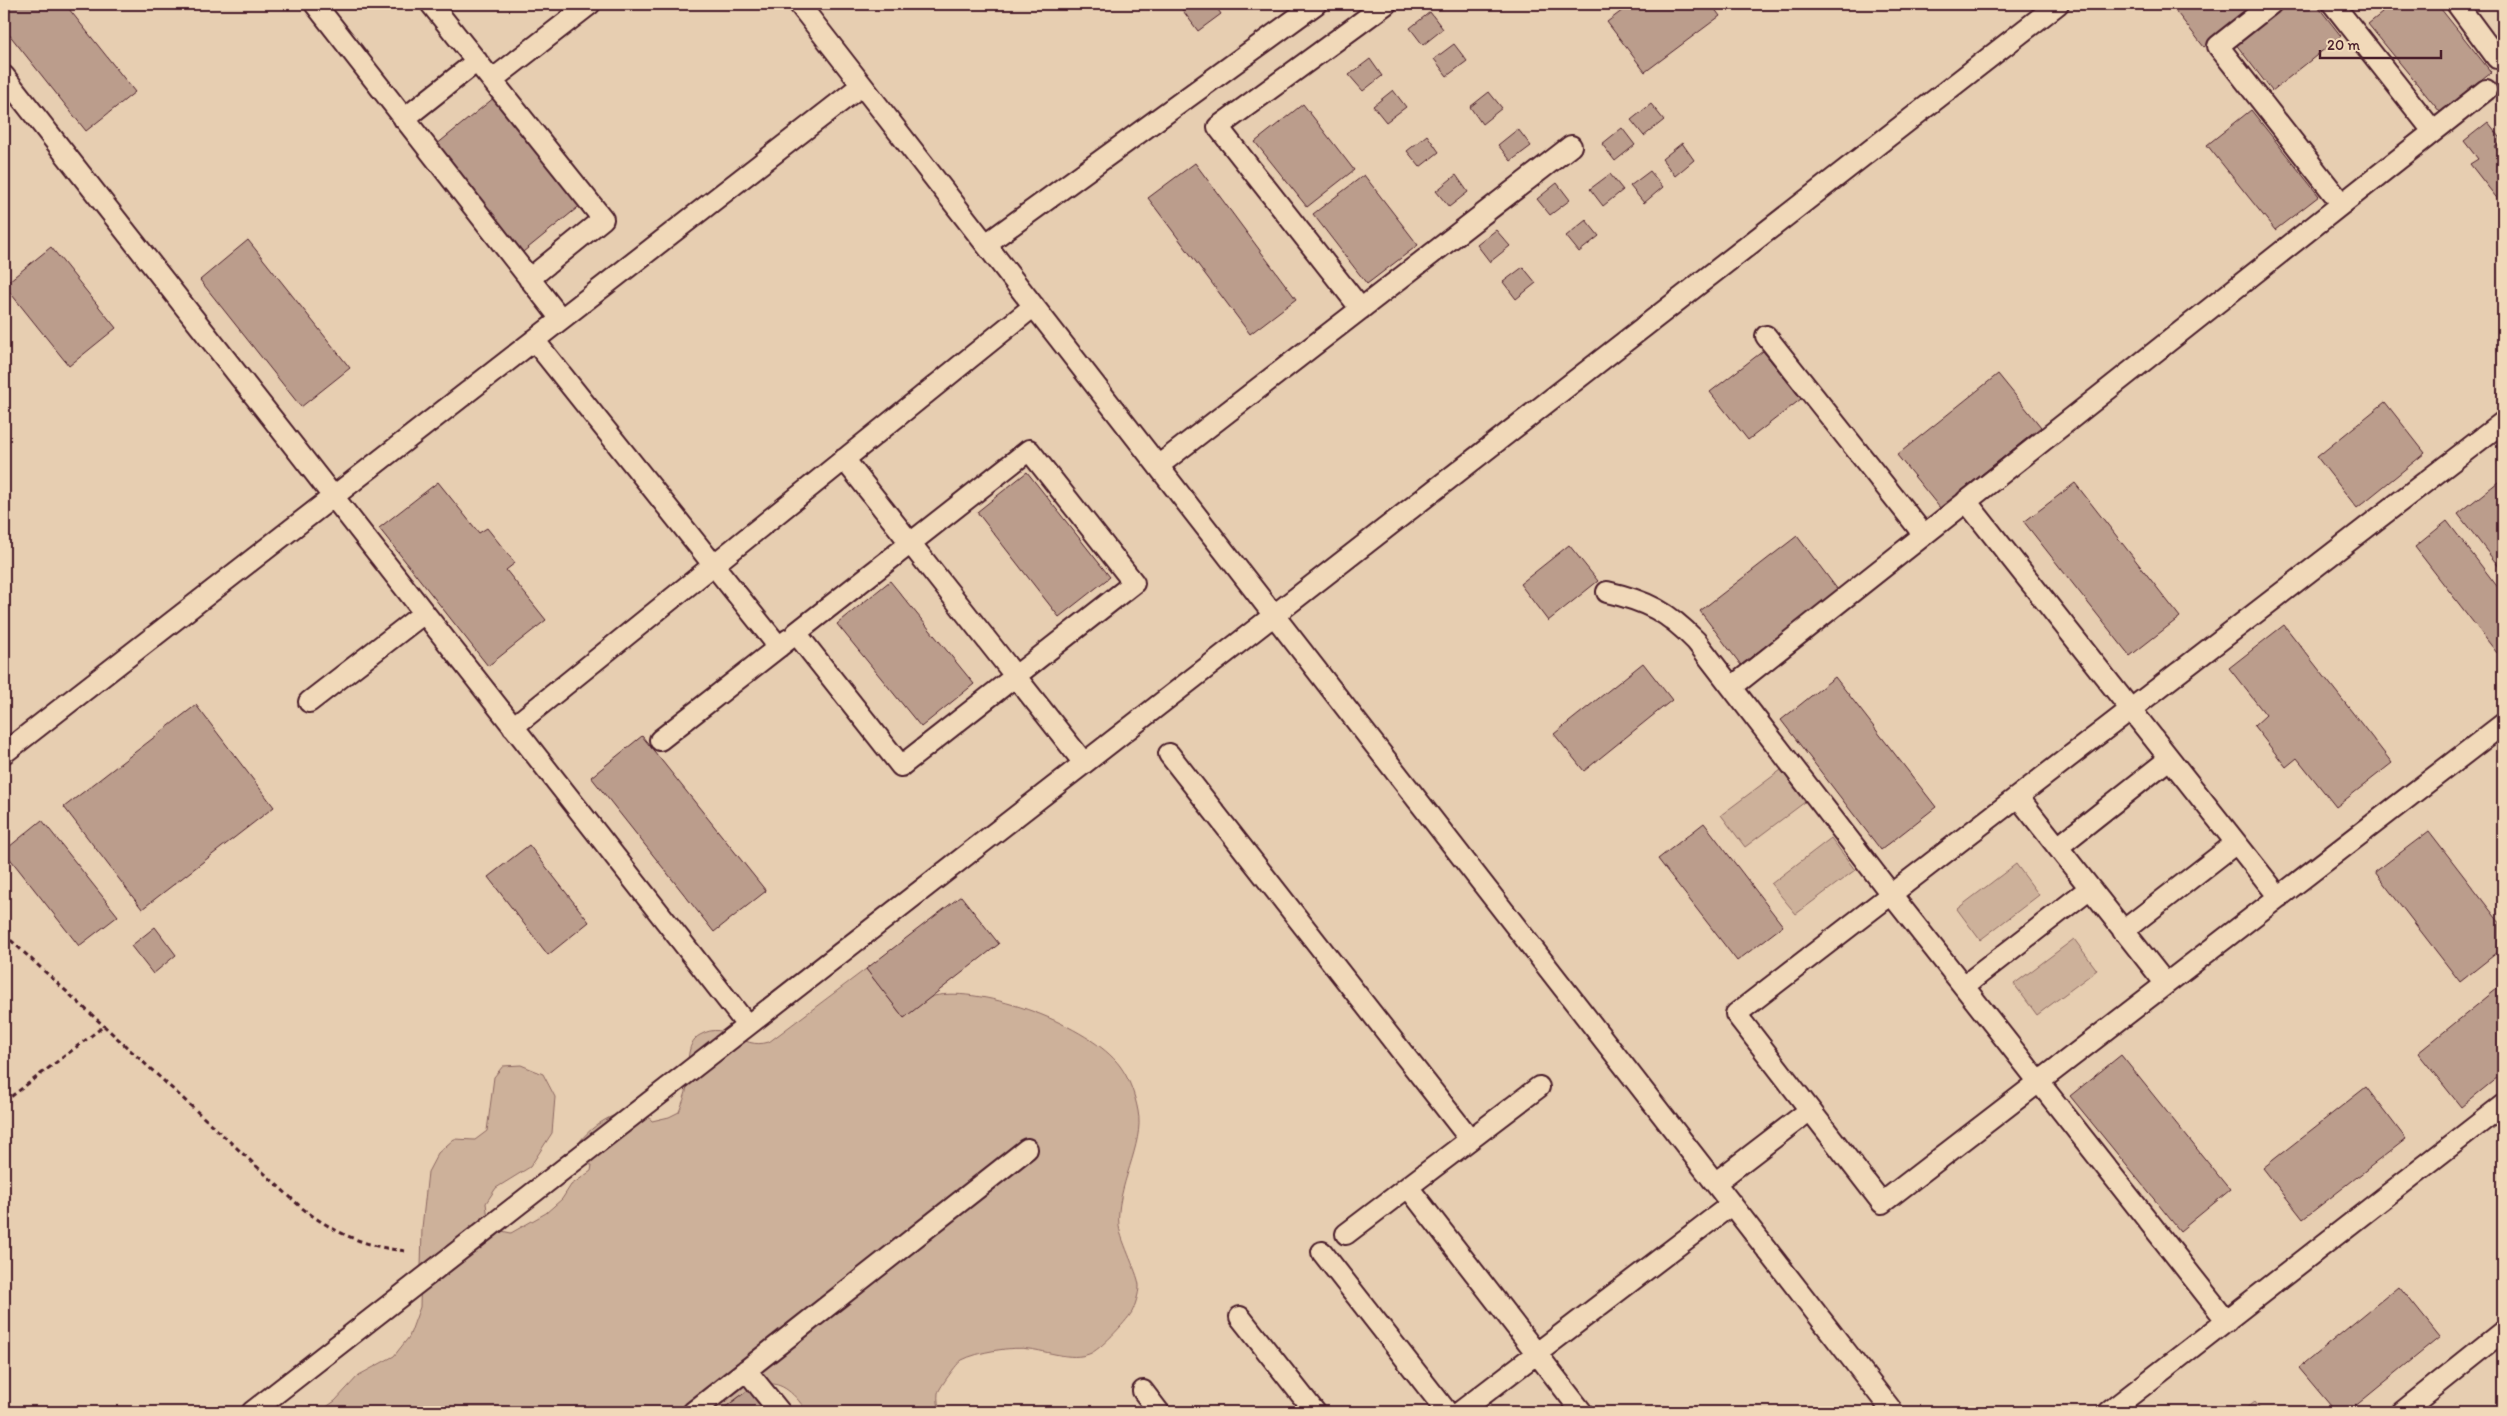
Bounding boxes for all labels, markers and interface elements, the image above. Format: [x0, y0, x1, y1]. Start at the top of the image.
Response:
scale bar [2320, 28, 2441, 60]
text: 20 m [2327, 36, 2361, 54]

